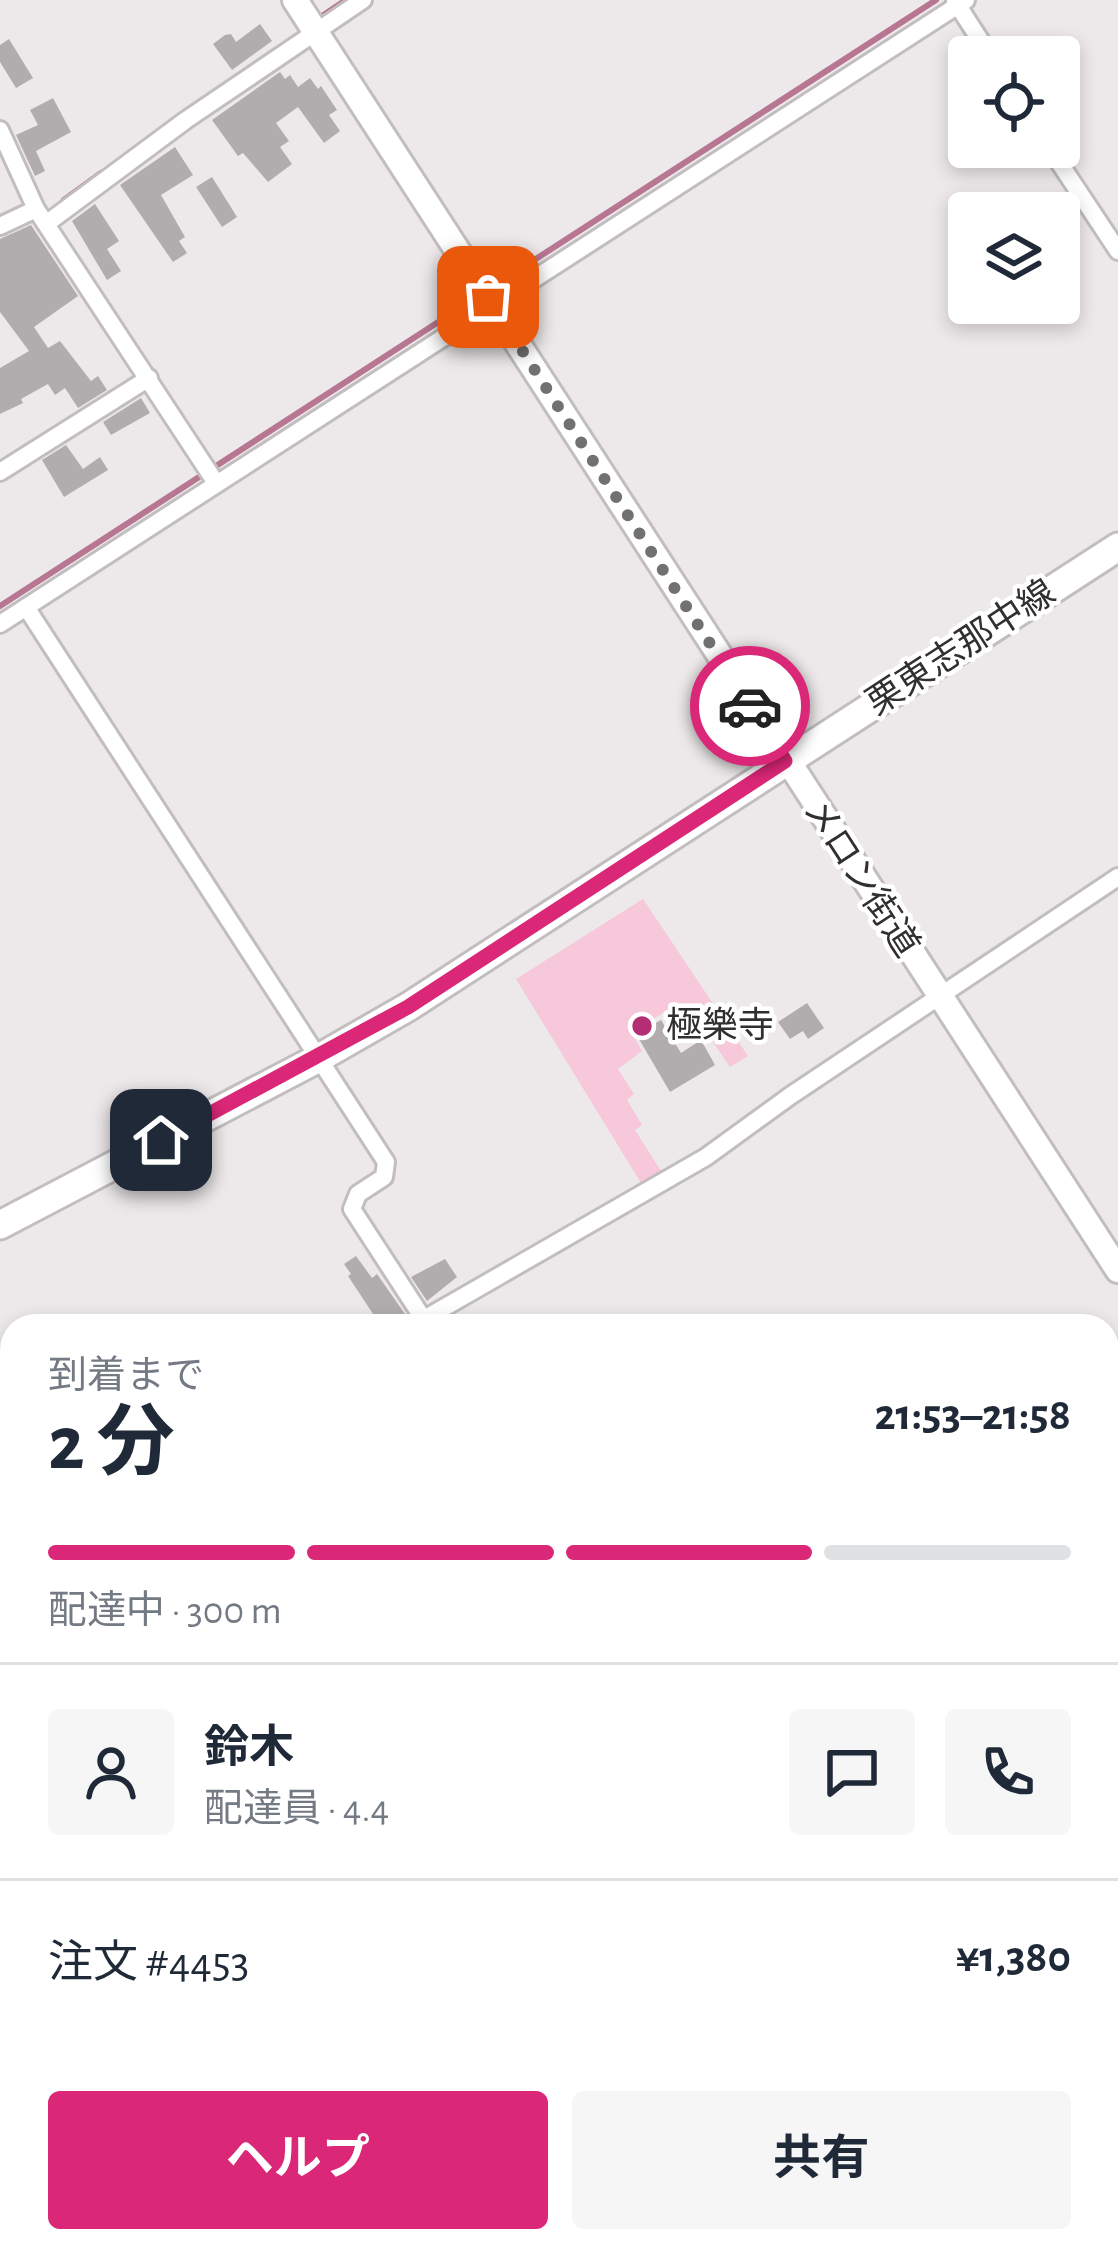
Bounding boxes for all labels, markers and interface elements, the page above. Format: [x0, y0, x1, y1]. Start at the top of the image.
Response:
map controls [948, 36, 1080, 324]
button: locate [948, 36, 1080, 168]
button: layers [948, 192, 1080, 324]
pin [437, 246, 539, 348]
icon: bag [455, 264, 521, 330]
street label: 栗東志那中線 [860, 572, 1061, 722]
courier [690, 646, 810, 766]
icon: car [717, 673, 783, 739]
street label: メロン街道 [797, 792, 927, 963]
place label: 極樂寺 [666, 1006, 774, 1044]
marker: 極樂寺 [629, 1013, 655, 1039]
pin [110, 1089, 212, 1191]
icon: home [128, 1107, 194, 1173]
text: 到着まで [48, 1357, 204, 1396]
text: 21:53–21:58 [874, 1393, 1071, 1438]
text: 2 分 [48, 1406, 175, 1484]
text: 配達中 · 300 m [48, 1592, 282, 1631]
button: person [48, 1709, 174, 1835]
button: chat [789, 1709, 915, 1835]
button: phone [945, 1709, 1071, 1835]
text: 鈴木 [204, 1726, 294, 1771]
text: 配達員 · 4.4 [204, 1790, 389, 1829]
text: ¥1,380 [956, 1935, 1071, 1980]
text: 注文 #4453 [48, 1941, 249, 1986]
button: ヘルプ [48, 2091, 548, 2229]
button: 共有 [572, 2091, 1071, 2229]

